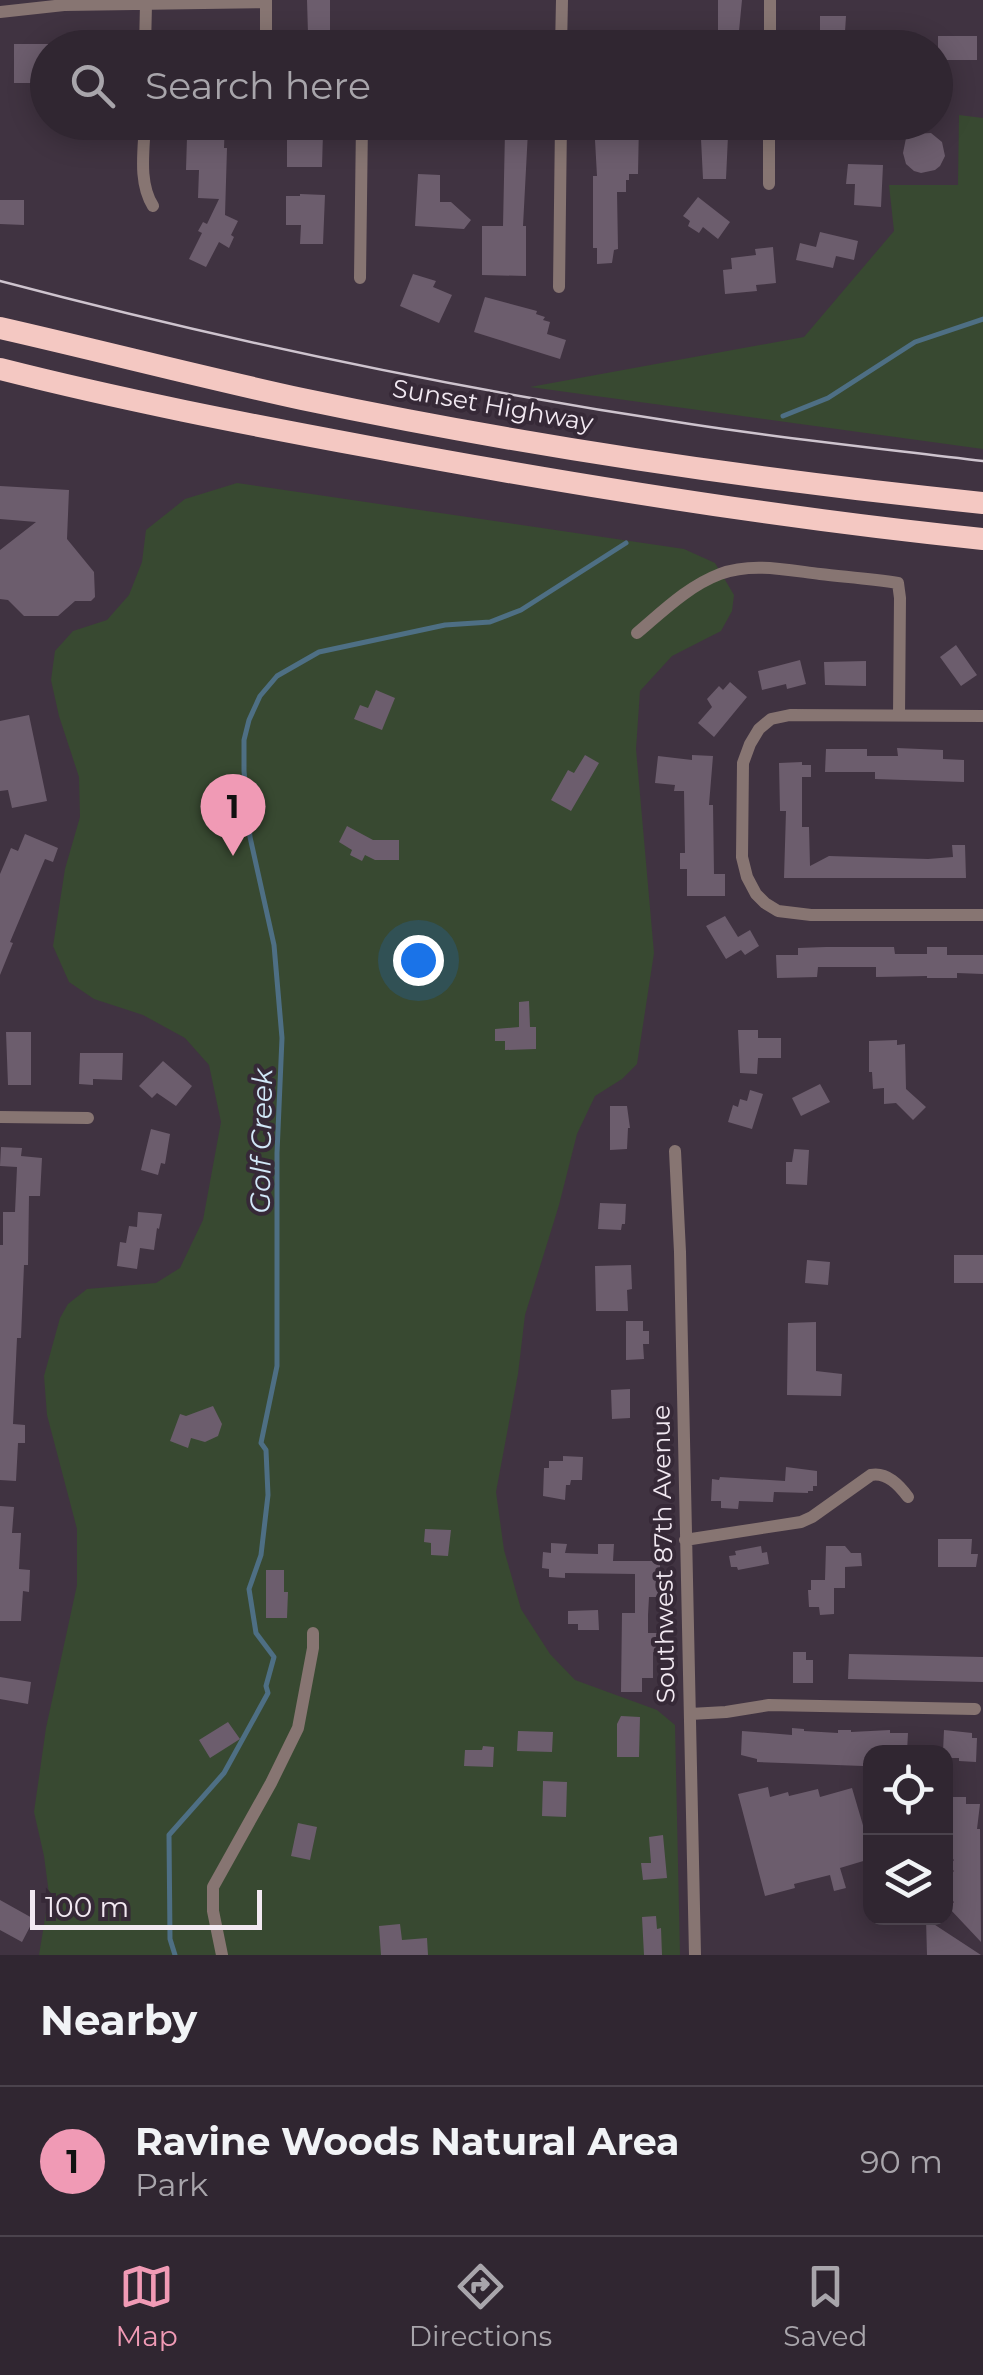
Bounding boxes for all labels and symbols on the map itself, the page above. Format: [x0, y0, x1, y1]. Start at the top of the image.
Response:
street label: Sunset Highway [390, 373, 596, 437]
pin: 1 [200, 774, 266, 856]
your location [393, 935, 444, 986]
water label: Golf Creek [243, 1067, 279, 1214]
street label: Southwest 87th Avenue [645, 1405, 681, 1703]
scale bar [30, 1885, 262, 1930]

